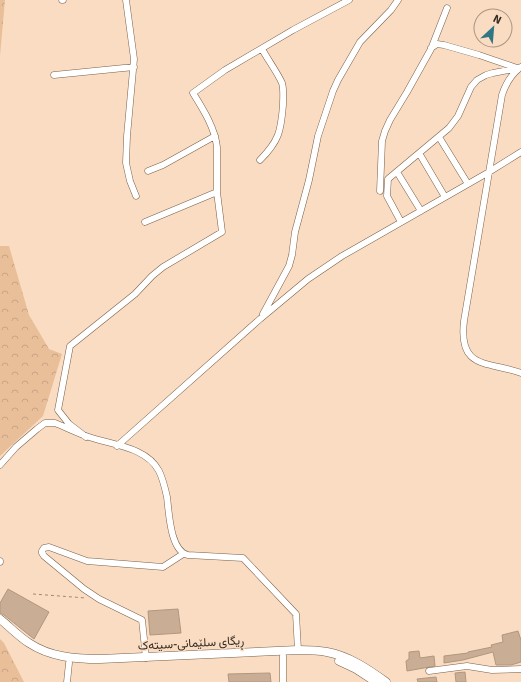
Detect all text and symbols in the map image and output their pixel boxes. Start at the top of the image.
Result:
north arrow [473,8,513,48]
text: N [491,12,503,27]
street label: ڕیگای سلێمانی-سیتەک [137,633,245,656]

